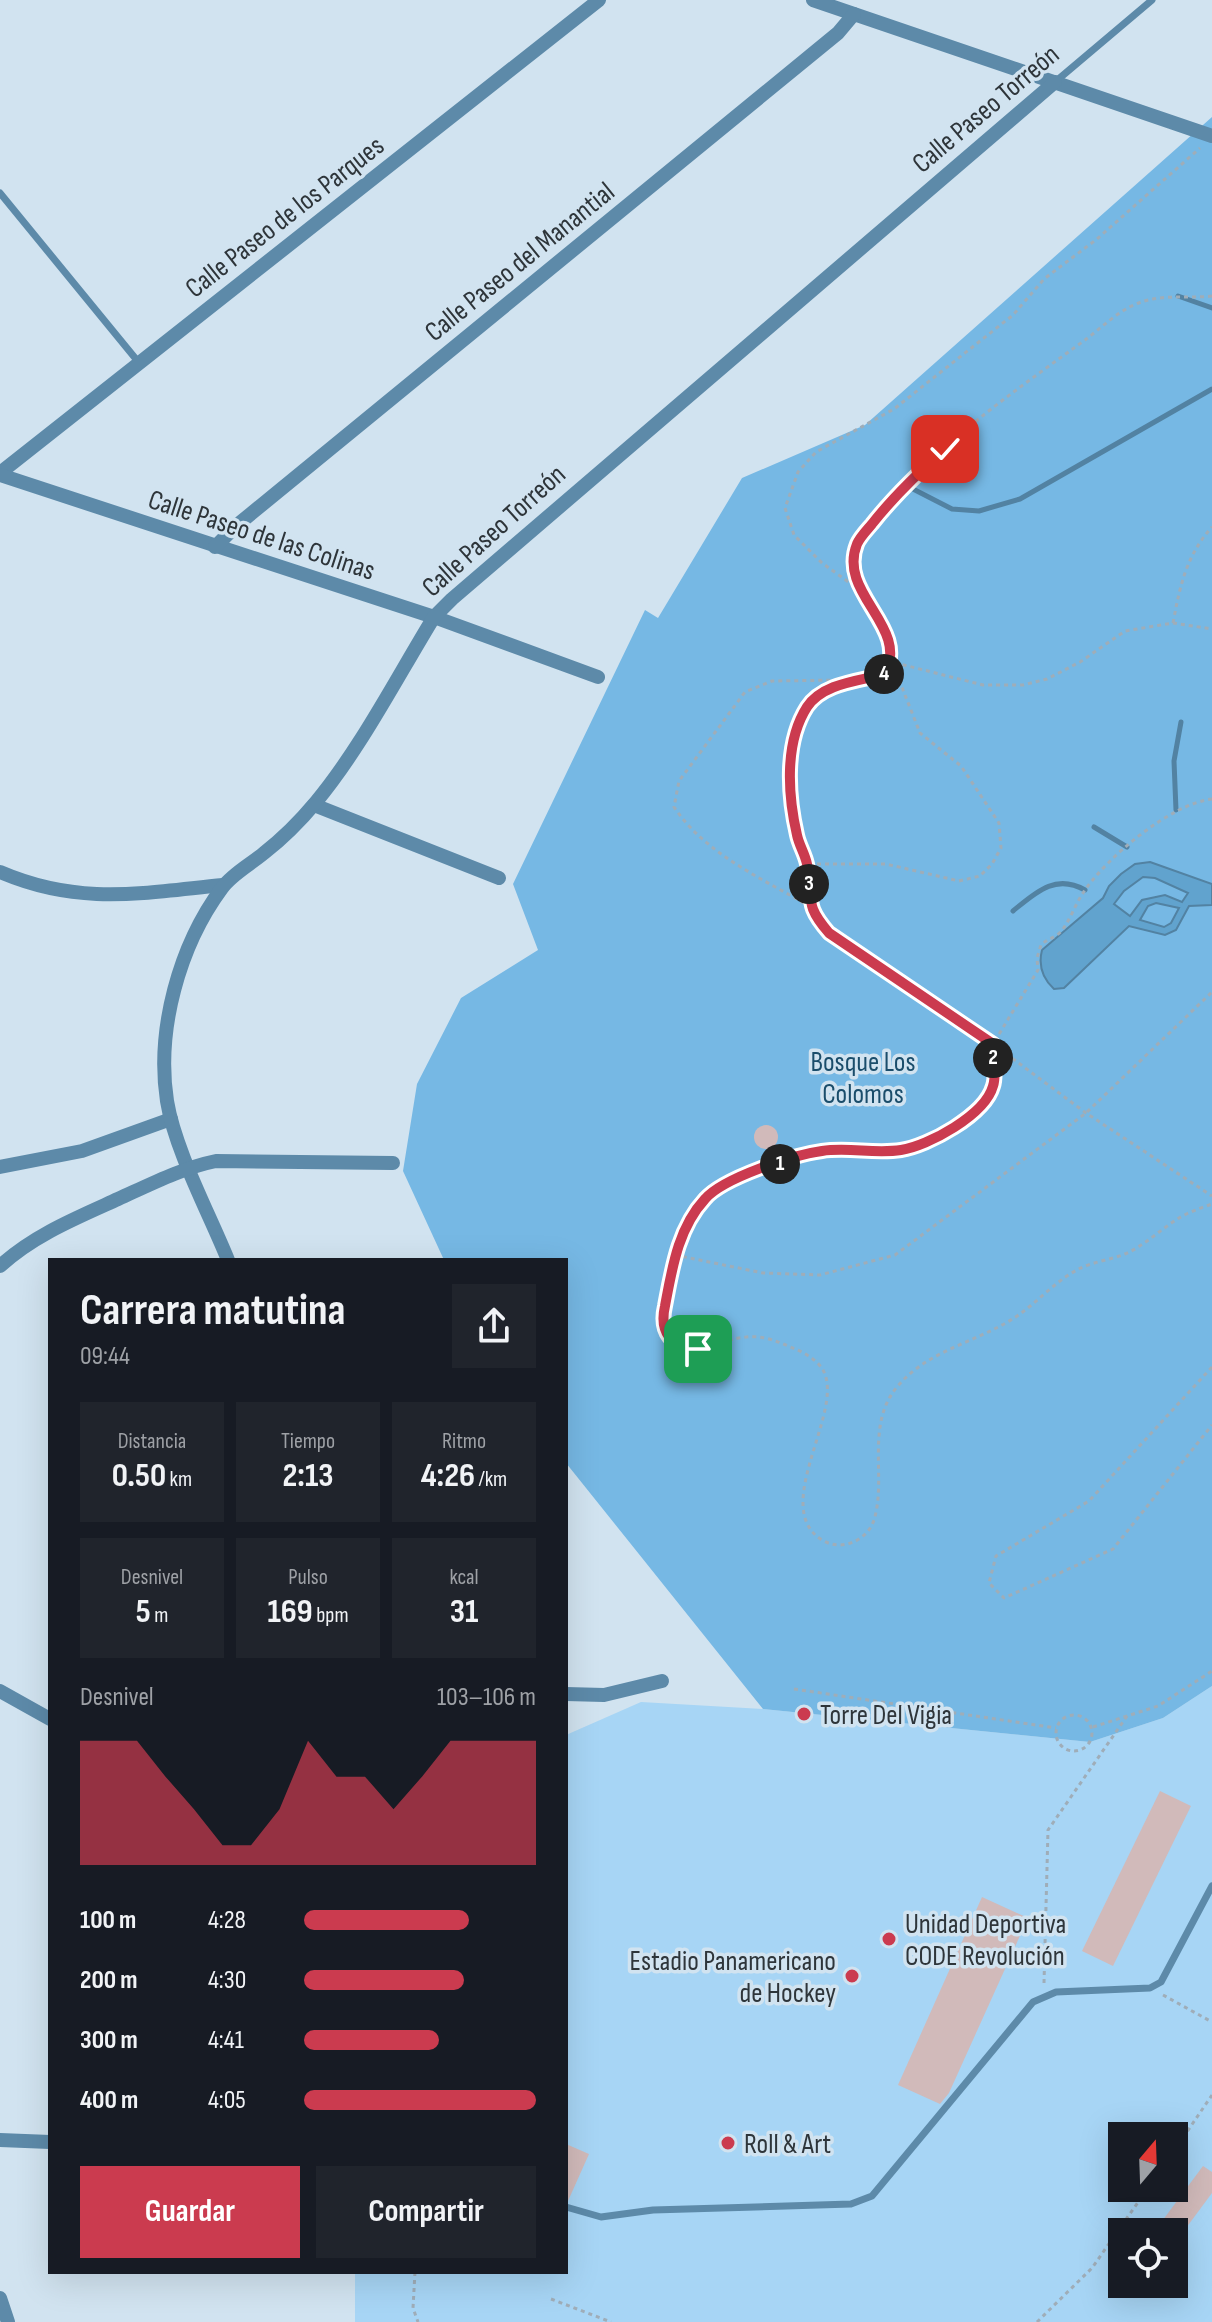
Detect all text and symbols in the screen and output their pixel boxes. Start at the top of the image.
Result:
street label: Calle Paseo Torreón [906,38,1066,180]
street label: Calle Paseo de los Parques [179,129,391,305]
street label: Calle Paseo del Manantial [419,176,621,349]
pin [911,415,979,483]
icon: check [923,427,967,471]
street label: Calle Paseo Torreón [416,458,572,604]
street label: Calle Paseo de las Colinas [144,483,379,588]
pin: 4 [864,654,904,694]
text: 4 [879,660,889,687]
pin: 3 [789,864,829,904]
text: 3 [804,870,814,897]
pin: 2 [973,1038,1013,1078]
text: 2 [988,1044,998,1071]
park label: Bosque Los Colomos [811,1046,915,1111]
pin: 1 [760,1144,800,1184]
text: 1 [776,1150,784,1177]
text: Carrera matutina [80,1284,345,1337]
button: share [452,1284,536,1368]
pin [664,1315,732,1383]
icon: arrive [676,1327,720,1371]
text: 09:44 [80,1341,130,1372]
text: Distancia [118,1428,186,1455]
text: Tiempo [281,1428,335,1455]
text: Ritmo [442,1428,486,1455]
text: 0.50 [112,1455,166,1496]
text: 2:13 [282,1455,334,1496]
text: 4:26 [421,1455,475,1496]
text: km [166,1466,192,1493]
text: /km [475,1466,507,1493]
text: Desnivel [121,1564,183,1591]
text: Pulso [288,1564,328,1591]
text: kcal [449,1564,479,1591]
text: 5 [136,1591,151,1632]
text: 169 [267,1591,313,1632]
text: 31 [450,1591,478,1632]
text: m [151,1602,168,1629]
text: bpm [313,1602,349,1629]
text: Desnivel [80,1682,154,1713]
text: 103–106 m [437,1682,536,1713]
place label: Torre Del Vigia [820,1699,952,1732]
marker: Torre Del Vigia [795,1705,813,1723]
text: 100 m [80,1905,136,1936]
text: 4:28 [208,1905,246,1936]
place label: Unidad Deportiva CODE Revolución [905,1908,1066,1973]
marker: Unidad Deportiva CODE Revolución [880,1930,898,1948]
place label: Estadio Panamericano de Hockey [630,1945,836,2010]
text: 200 m [80,1965,137,1996]
text: 4:30 [208,1965,246,1996]
marker: Estadio Panamericano de Hockey [843,1967,861,1985]
text: 300 m [80,2025,138,2056]
text: 4:41 [208,2025,244,2056]
text: 400 m [80,2085,138,2116]
text: 4:05 [208,2085,246,2116]
north arrow [1108,2122,1188,2202]
map controls [1108,2122,1188,2298]
place label: Roll & Art [744,2128,831,2161]
marker: Roll & Art [719,2134,737,2152]
button: Guardar [80,2166,300,2258]
button: Compartir [316,2166,536,2258]
button: locate [1108,2218,1188,2298]

